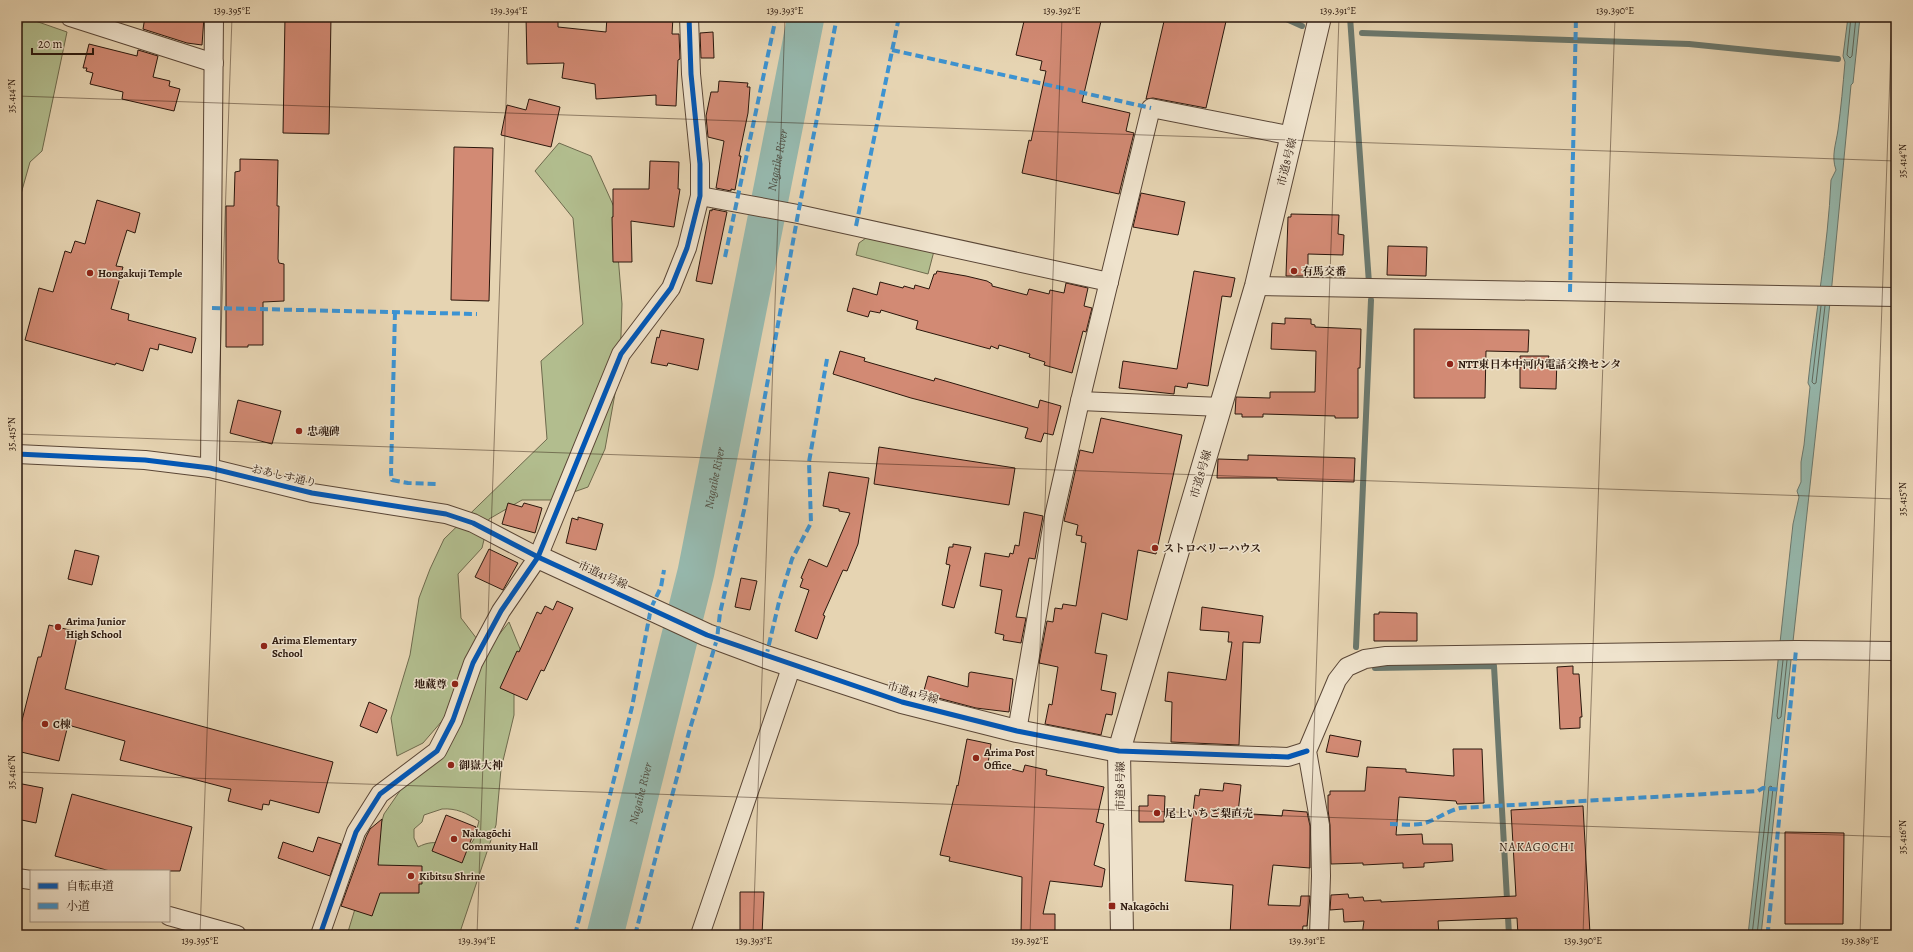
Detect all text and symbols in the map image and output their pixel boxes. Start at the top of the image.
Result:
text: 139.395°E [213,4,251,17]
text: 139.394°E [490,4,528,17]
text: 139.393°E [767,4,804,17]
text: 139.392°E [1043,4,1081,17]
text: 139.391°E [1320,4,1356,17]
text: 139.390°E [1596,4,1634,17]
scale bar [32,30,93,56]
text: 20 m [38,36,62,52]
text: 35.414°N [5,79,18,113]
water label: Nagaike River [764,127,792,192]
street label: 市道8号線 [1274,136,1300,188]
text: 35.414°N [1896,144,1909,178]
place label: 有馬交番 [1302,264,1347,279]
place label: Hongakuji Temple [98,266,182,281]
marker: 有馬交番 [1289,266,1299,276]
marker: Hongakuji Temple [85,268,95,278]
place label: NTT東日本中河内電話交換センタ [1458,357,1621,372]
marker: NTT東日本中河内電話交換センタ [1445,359,1455,369]
text: 35.415°N [5,417,18,451]
place label: 忠魂碑 [307,424,340,439]
marker: 忠魂碑 [294,426,304,436]
water label: Nagaike River [701,445,729,510]
street label: 市道8号線 [1187,448,1215,500]
street label: おあしす通り [250,461,318,491]
text: 35.415°N [1896,482,1909,516]
place label: ストロベリーハウス [1163,541,1261,556]
marker: ストロベリーハウス [1150,543,1160,553]
street label: 市道41号線 [576,557,630,593]
place label: Arima Junior High School [65,614,126,642]
marker: Arima Junior High School [53,622,63,632]
place label: Arima Elementary School [271,633,358,661]
marker: Arima Elementary School [259,641,269,651]
place label: 地蔵尊 [414,677,447,692]
marker: 地蔵尊 [450,679,460,689]
street label: 市道41号線 [886,679,940,707]
place label: C棟 [53,717,71,732]
marker: C棟 [40,719,50,729]
place label: Arima Post Office [983,745,1035,773]
marker: Arima Post Office [971,753,981,763]
text: 35.416°N [5,755,18,789]
place label: 御嶽大神 [459,758,503,773]
marker: 御嶽大神 [446,760,456,770]
water label: Nagaike River [625,760,656,826]
street label: 市道8号線 [1113,761,1128,811]
place label: 尾上いちご梨直売 [1165,806,1253,821]
marker: 尾上いちご梨直売 [1152,808,1162,818]
text: 35.416°N [1896,820,1909,854]
place label: Nakagōchi Community Hall [462,826,538,854]
marker: Nakagōchi Community Hall [449,834,459,844]
district label: NAKAGOCHI [1499,839,1575,855]
place label: Kibitsu Shrine [419,869,485,884]
legend [30,870,170,922]
marker: Kibitsu Shrine [406,871,416,881]
text: 自転車道 [66,878,114,894]
text: 小道 [66,898,90,914]
place label: Nakagōchi [1120,899,1169,914]
marker: Nakagōchi [1107,901,1117,911]
text: 139.395°E [181,934,219,947]
text: 139.394°E [458,934,496,947]
text: 139.393°E [736,934,773,947]
text: 139.392°E [1011,934,1049,947]
text: 139.391°E [1289,934,1325,947]
text: 139.390°E [1564,934,1602,947]
text: 139.389°E [1841,934,1879,947]

